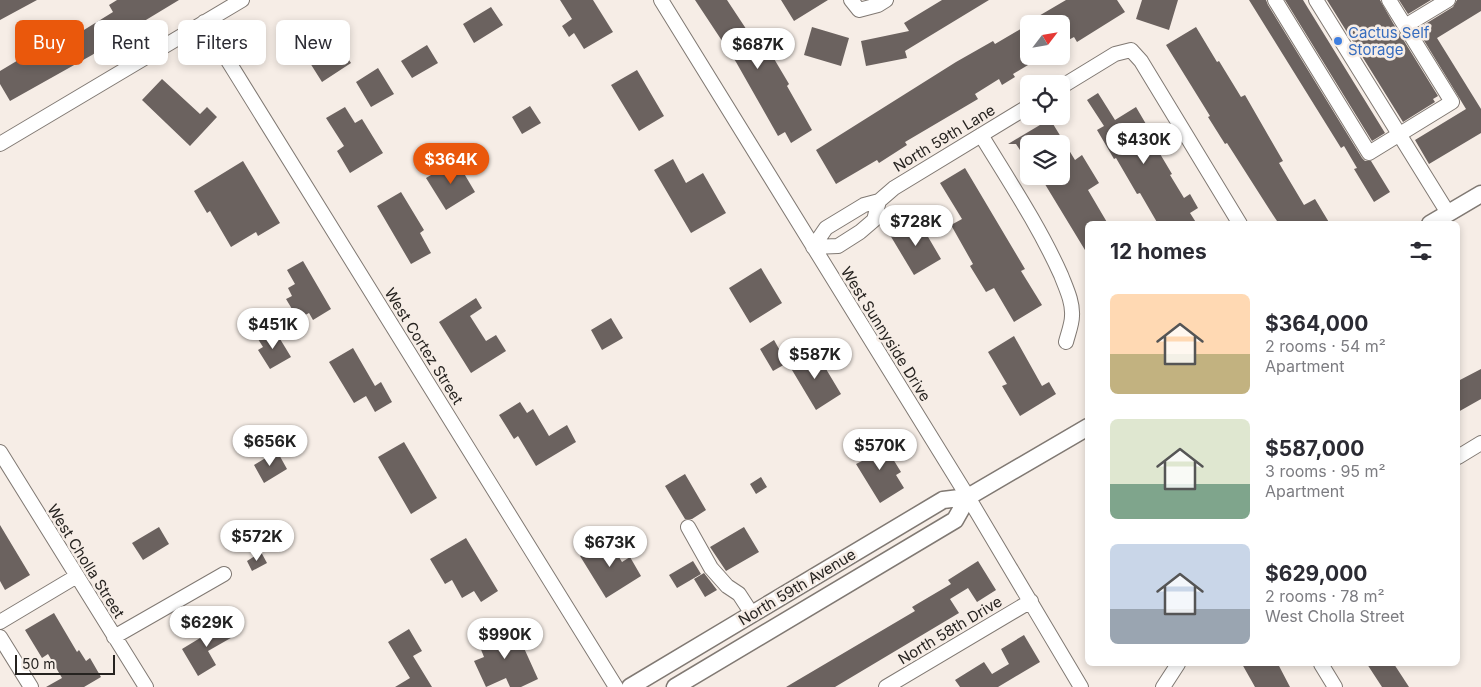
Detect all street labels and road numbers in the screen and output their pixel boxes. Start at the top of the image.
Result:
street label: North 59th Lane [890,100,998,176]
street label: West Sunnyside Drive [837,263,935,405]
street label: West Cortez Street [381,284,468,408]
street label: West Cholla Street [43,500,129,622]
street label: North 59th Avenue [735,544,859,630]
street label: North 58th Drive [895,592,1005,668]

